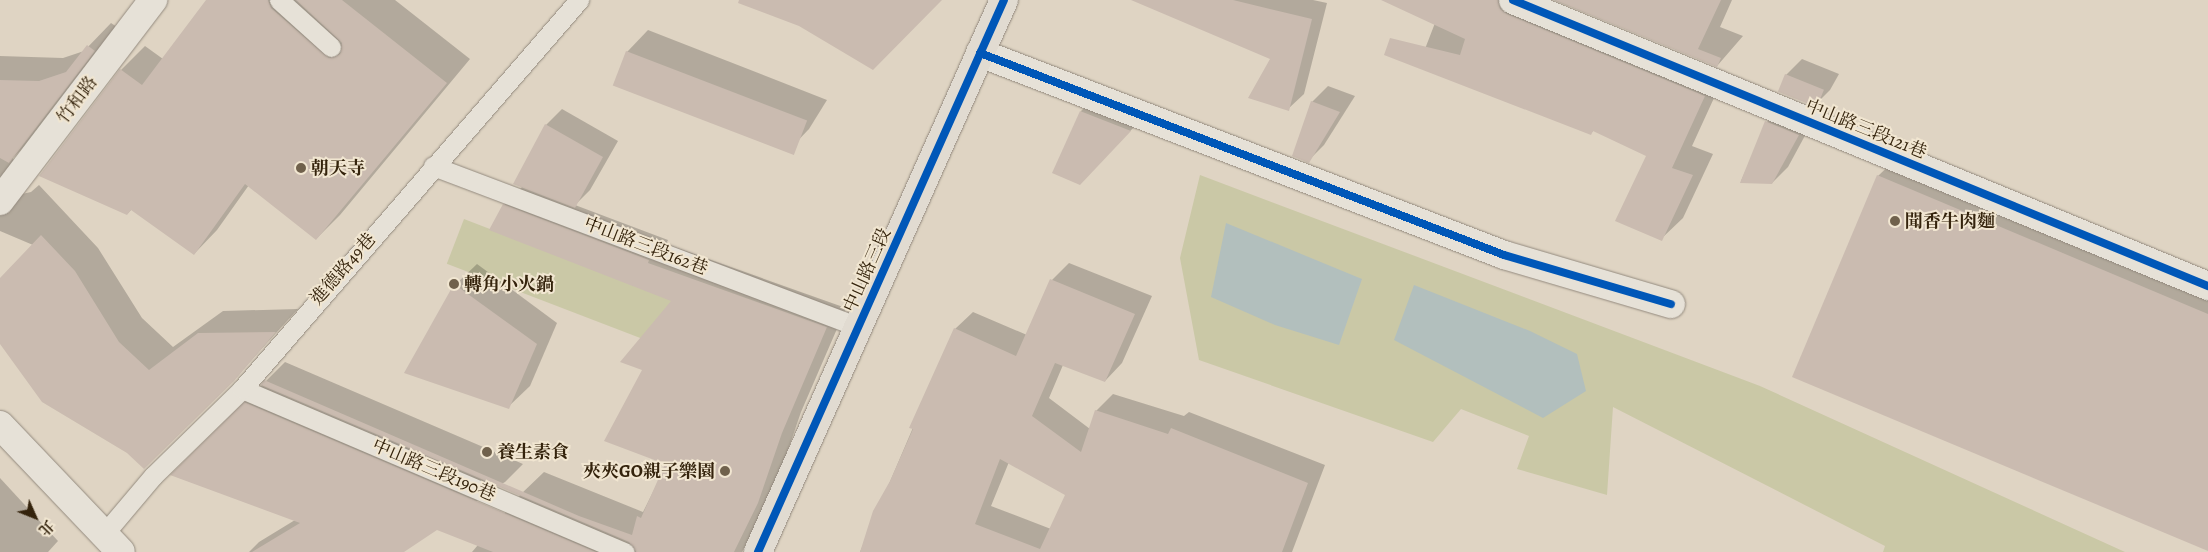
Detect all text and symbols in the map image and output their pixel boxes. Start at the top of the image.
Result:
street label: 竹和路 [52,72,102,128]
street label: 中山路三段121巷 [1802,95,1930,163]
place label: 朝天寺 [311,157,365,179]
marker: 朝天寺 [295,162,307,174]
place label: 聞香牛肉麵 [1905,210,1995,232]
street label: 中山路三段162巷 [581,212,711,280]
marker: 聞香牛肉麵 [1889,215,1901,227]
street label: 中山路三段 [839,224,895,316]
street label: 進德路49巷 [306,229,380,309]
place label: 轉角小火鍋 [464,273,554,295]
marker: 轉角小火鍋 [448,278,460,290]
street label: 中山路三段190巷 [369,434,499,506]
place label: 養生素食 [497,441,569,463]
marker: 養生素食 [481,446,493,458]
place label: 夾夾GO親子樂園 [583,460,715,482]
marker: 夾夾GO親子樂園 [719,465,731,477]
north arrow [10,492,60,542]
text: 北 [34,516,58,539]

